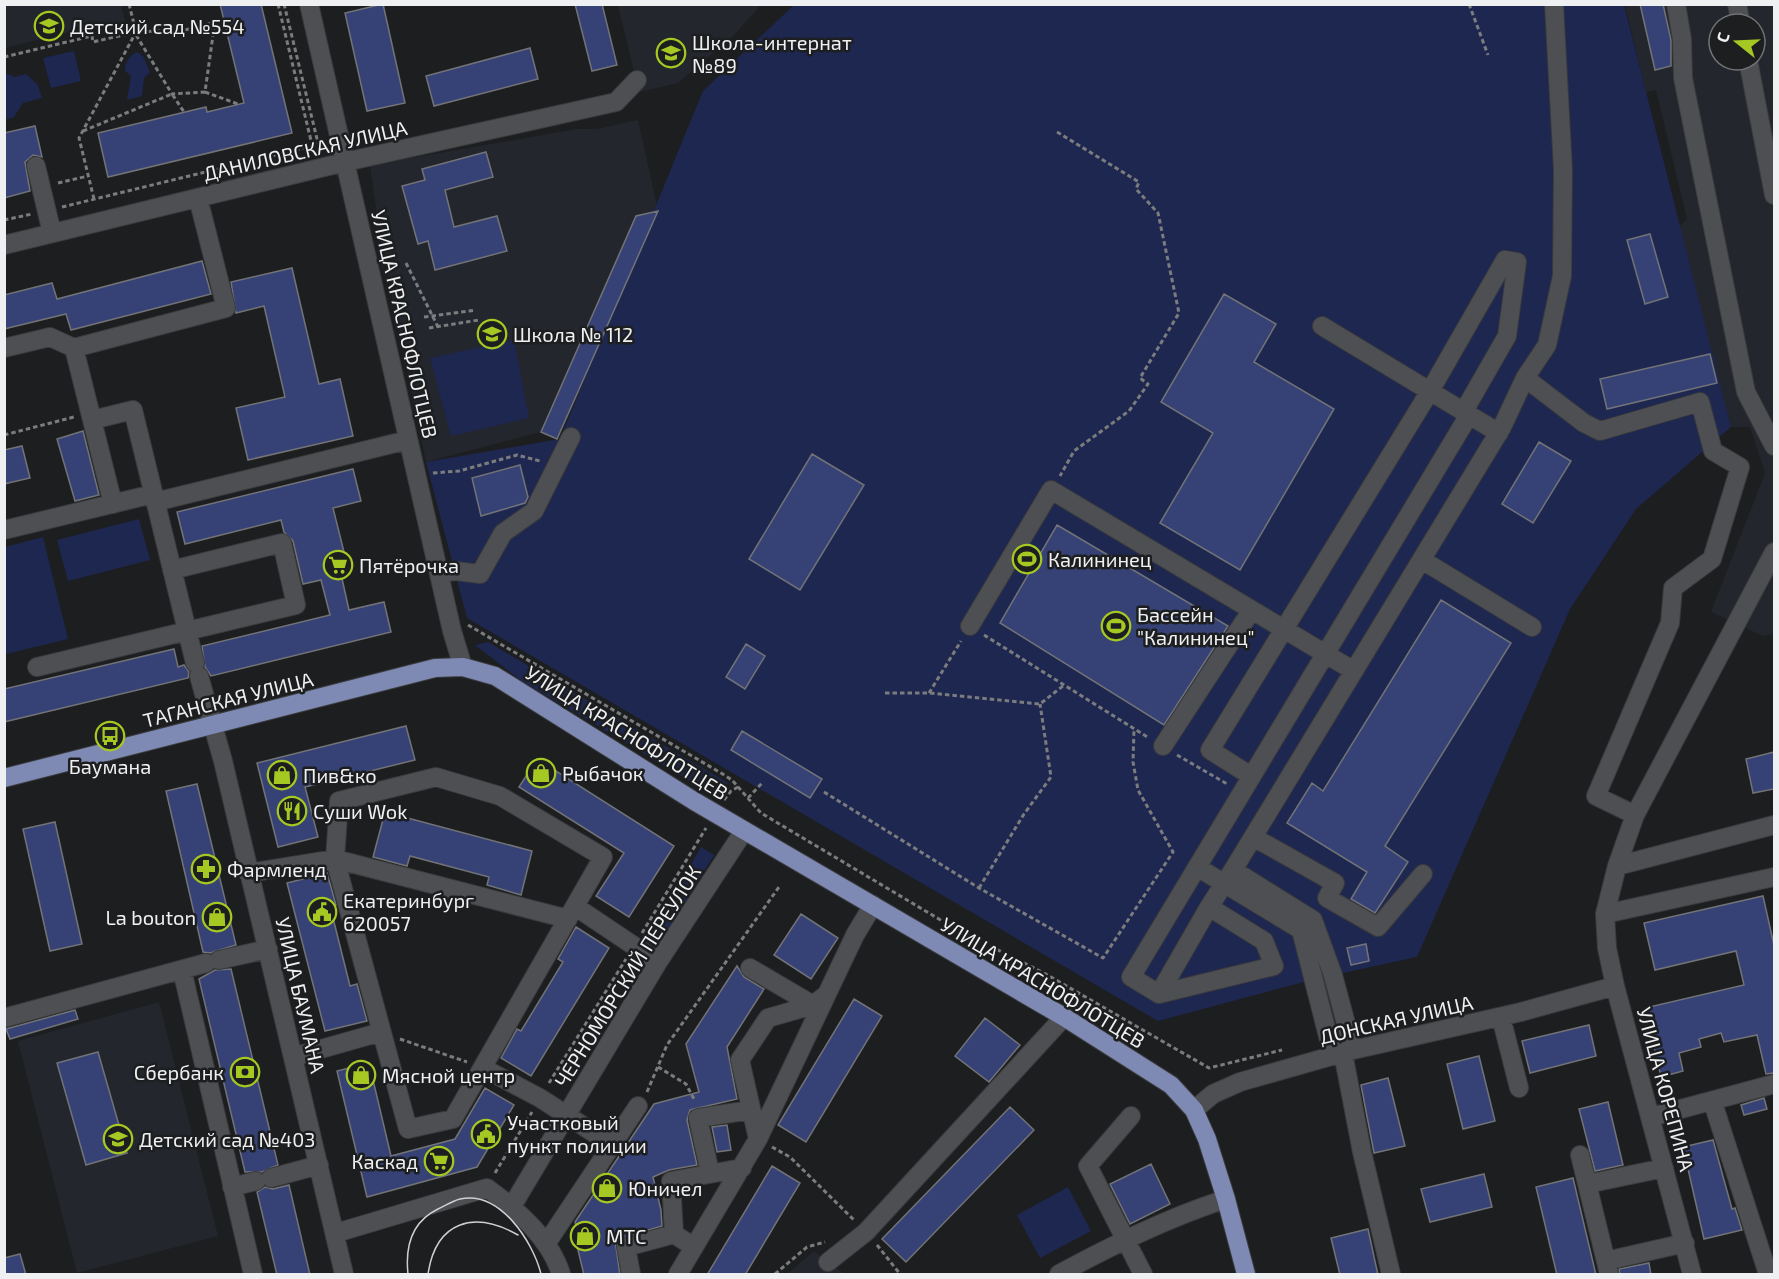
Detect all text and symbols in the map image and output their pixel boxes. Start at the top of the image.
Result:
school or university icon: Детский сад №554 [33,10,65,42]
north arrow [1707,12,1767,72]
place label: Детский сад №554 [70,14,245,38]
place label: Школа-интернат №89 [692,30,852,77]
text: С [1712,30,1733,45]
school or university icon: Школа-интернат №89 [655,37,687,69]
street label: ДАНИЛОВСКАЯ УЛИЦА [201,115,410,185]
street label: УЛИЦА КРАСНОФЛОТЦЕВ [367,207,443,441]
school or university icon: Школа № 112 [476,318,508,350]
place label: Школа № 112 [513,322,633,346]
sports icon: Калининец [1011,543,1043,575]
place label: Калининец [1048,547,1152,571]
supermarket icon: Пятёрочка [322,549,354,581]
place label: Пятёрочка [359,553,459,577]
place label: Бассейн "Калининец" [1137,602,1255,649]
sports icon: Бассейн "Калининец" [1100,610,1132,642]
street label: УЛИЦА КРАСНОФЛОТЦЕВ [521,660,733,804]
street label: ТАГАНСКАЯ УЛИЦА [140,666,316,732]
bus stop icon: Баумана [94,720,126,752]
place label: Баумана [69,754,151,779]
shop icon: Рыбачок [525,757,557,789]
shop icon: Пив&ко [266,759,298,791]
place label: Рыбачок [562,761,644,785]
place label: Пив&ко [303,763,377,787]
restaurant icon: Суши Wok [276,795,308,827]
place label: Суши Wok [313,799,407,824]
pharmacy icon: Фармленд [190,853,222,885]
place label: Фармленд [227,857,327,881]
street label: ЧЕРНОМОРСКИЙ ПЕРЕУЛОК [549,861,705,1091]
place label: Екатеринбург 620057 [343,888,474,935]
public building icon: Екатеринбург 620057 [306,896,338,928]
shop icon: La bouton [201,901,233,933]
place label: La bouton [106,905,196,929]
street label: УЛИЦА КРАСНОФЛОТЦЕВ [937,912,1149,1052]
street label: УЛИЦА БАУМАНА [271,915,331,1076]
street label: ДОНСКАЯ УЛИЦА [1317,990,1476,1048]
street label: УЛИЦА КОРЕПИНА [1633,1004,1700,1174]
bank icon: Сбербанк [229,1056,261,1088]
shop icon: Мясной центр [345,1059,377,1091]
place label: Сбербанк [134,1060,224,1084]
place label: Мясной центр [382,1063,515,1087]
place label: Участковый пункт полиции [507,1110,647,1158]
public building icon: Участковый пункт полиции [470,1118,502,1150]
school or university icon: Детский сад №403 [102,1123,134,1155]
place label: Детский сад №403 [139,1127,315,1151]
supermarket icon: Каскад [423,1145,455,1177]
place label: Каскад [352,1149,418,1173]
shop icon: Юничел [591,1172,623,1204]
place label: Юничел [628,1176,703,1200]
shop icon: МТС [569,1220,601,1252]
place label: МТС [606,1224,646,1248]

